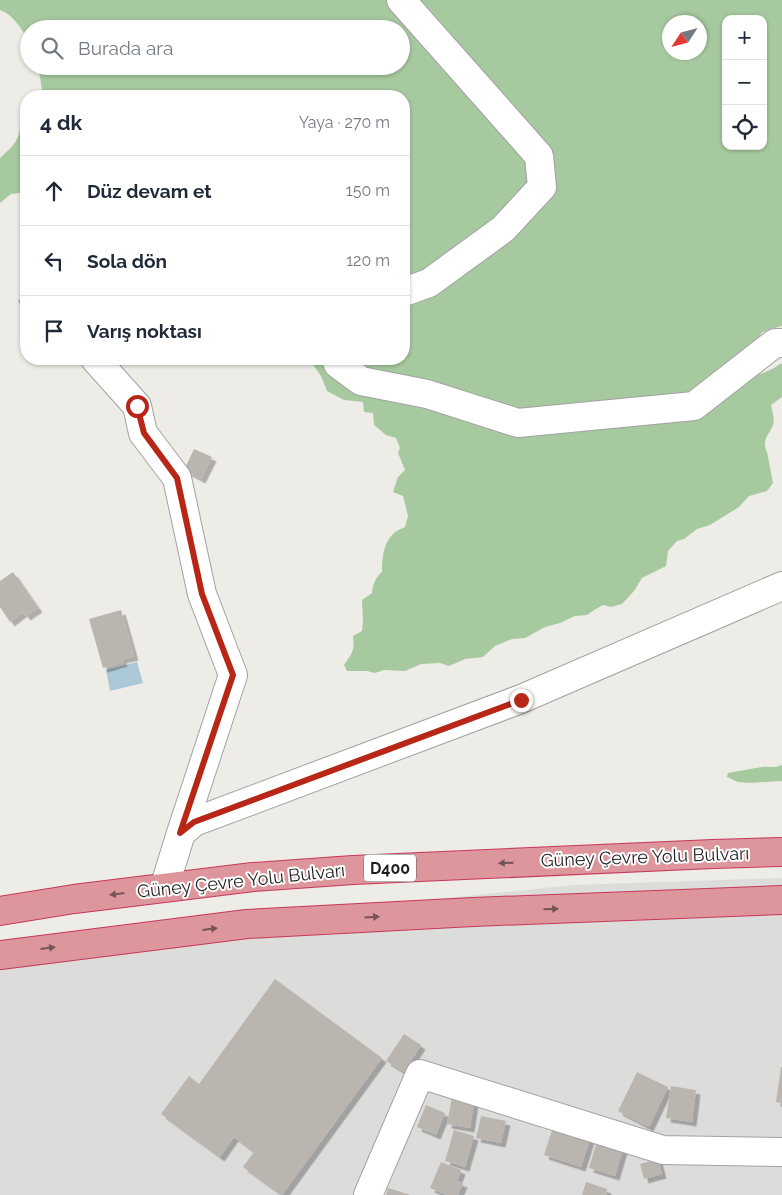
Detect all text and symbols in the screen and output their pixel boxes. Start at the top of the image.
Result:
north arrow [662,15,707,60]
map controls [722,15,767,150]
button: + [722,15,767,60]
search box [20,20,410,75]
icon: search [38,34,66,62]
text: Burada ara [78,37,173,59]
button: − [722,60,767,105]
button: locate [722,105,767,150]
text: 4 dk [40,110,82,135]
text: Yaya · 270 m [299,113,390,132]
icon: ahead [40,177,68,205]
text: Düz devam et [87,180,212,202]
text: 150 m [346,181,390,200]
icon: left [40,247,68,275]
text: Sola dön [87,250,167,272]
text: 120 m [346,251,390,270]
icon: arrive [40,317,68,345]
text: Varış noktası [87,320,202,342]
route start [126,395,149,418]
route end [510,689,533,712]
street label: Güney Çevre Yolu Bulvarı [540,842,750,871]
road number: D400 [364,854,416,881]
street label: Güney Çevre Yolu Bulvarı [136,859,346,902]
one-way arrow [498,859,514,867]
one-way arrow [109,890,125,898]
one-way arrow [544,905,560,913]
one-way arrow [364,913,380,921]
one-way arrow [202,925,218,933]
one-way arrow [41,944,57,952]

